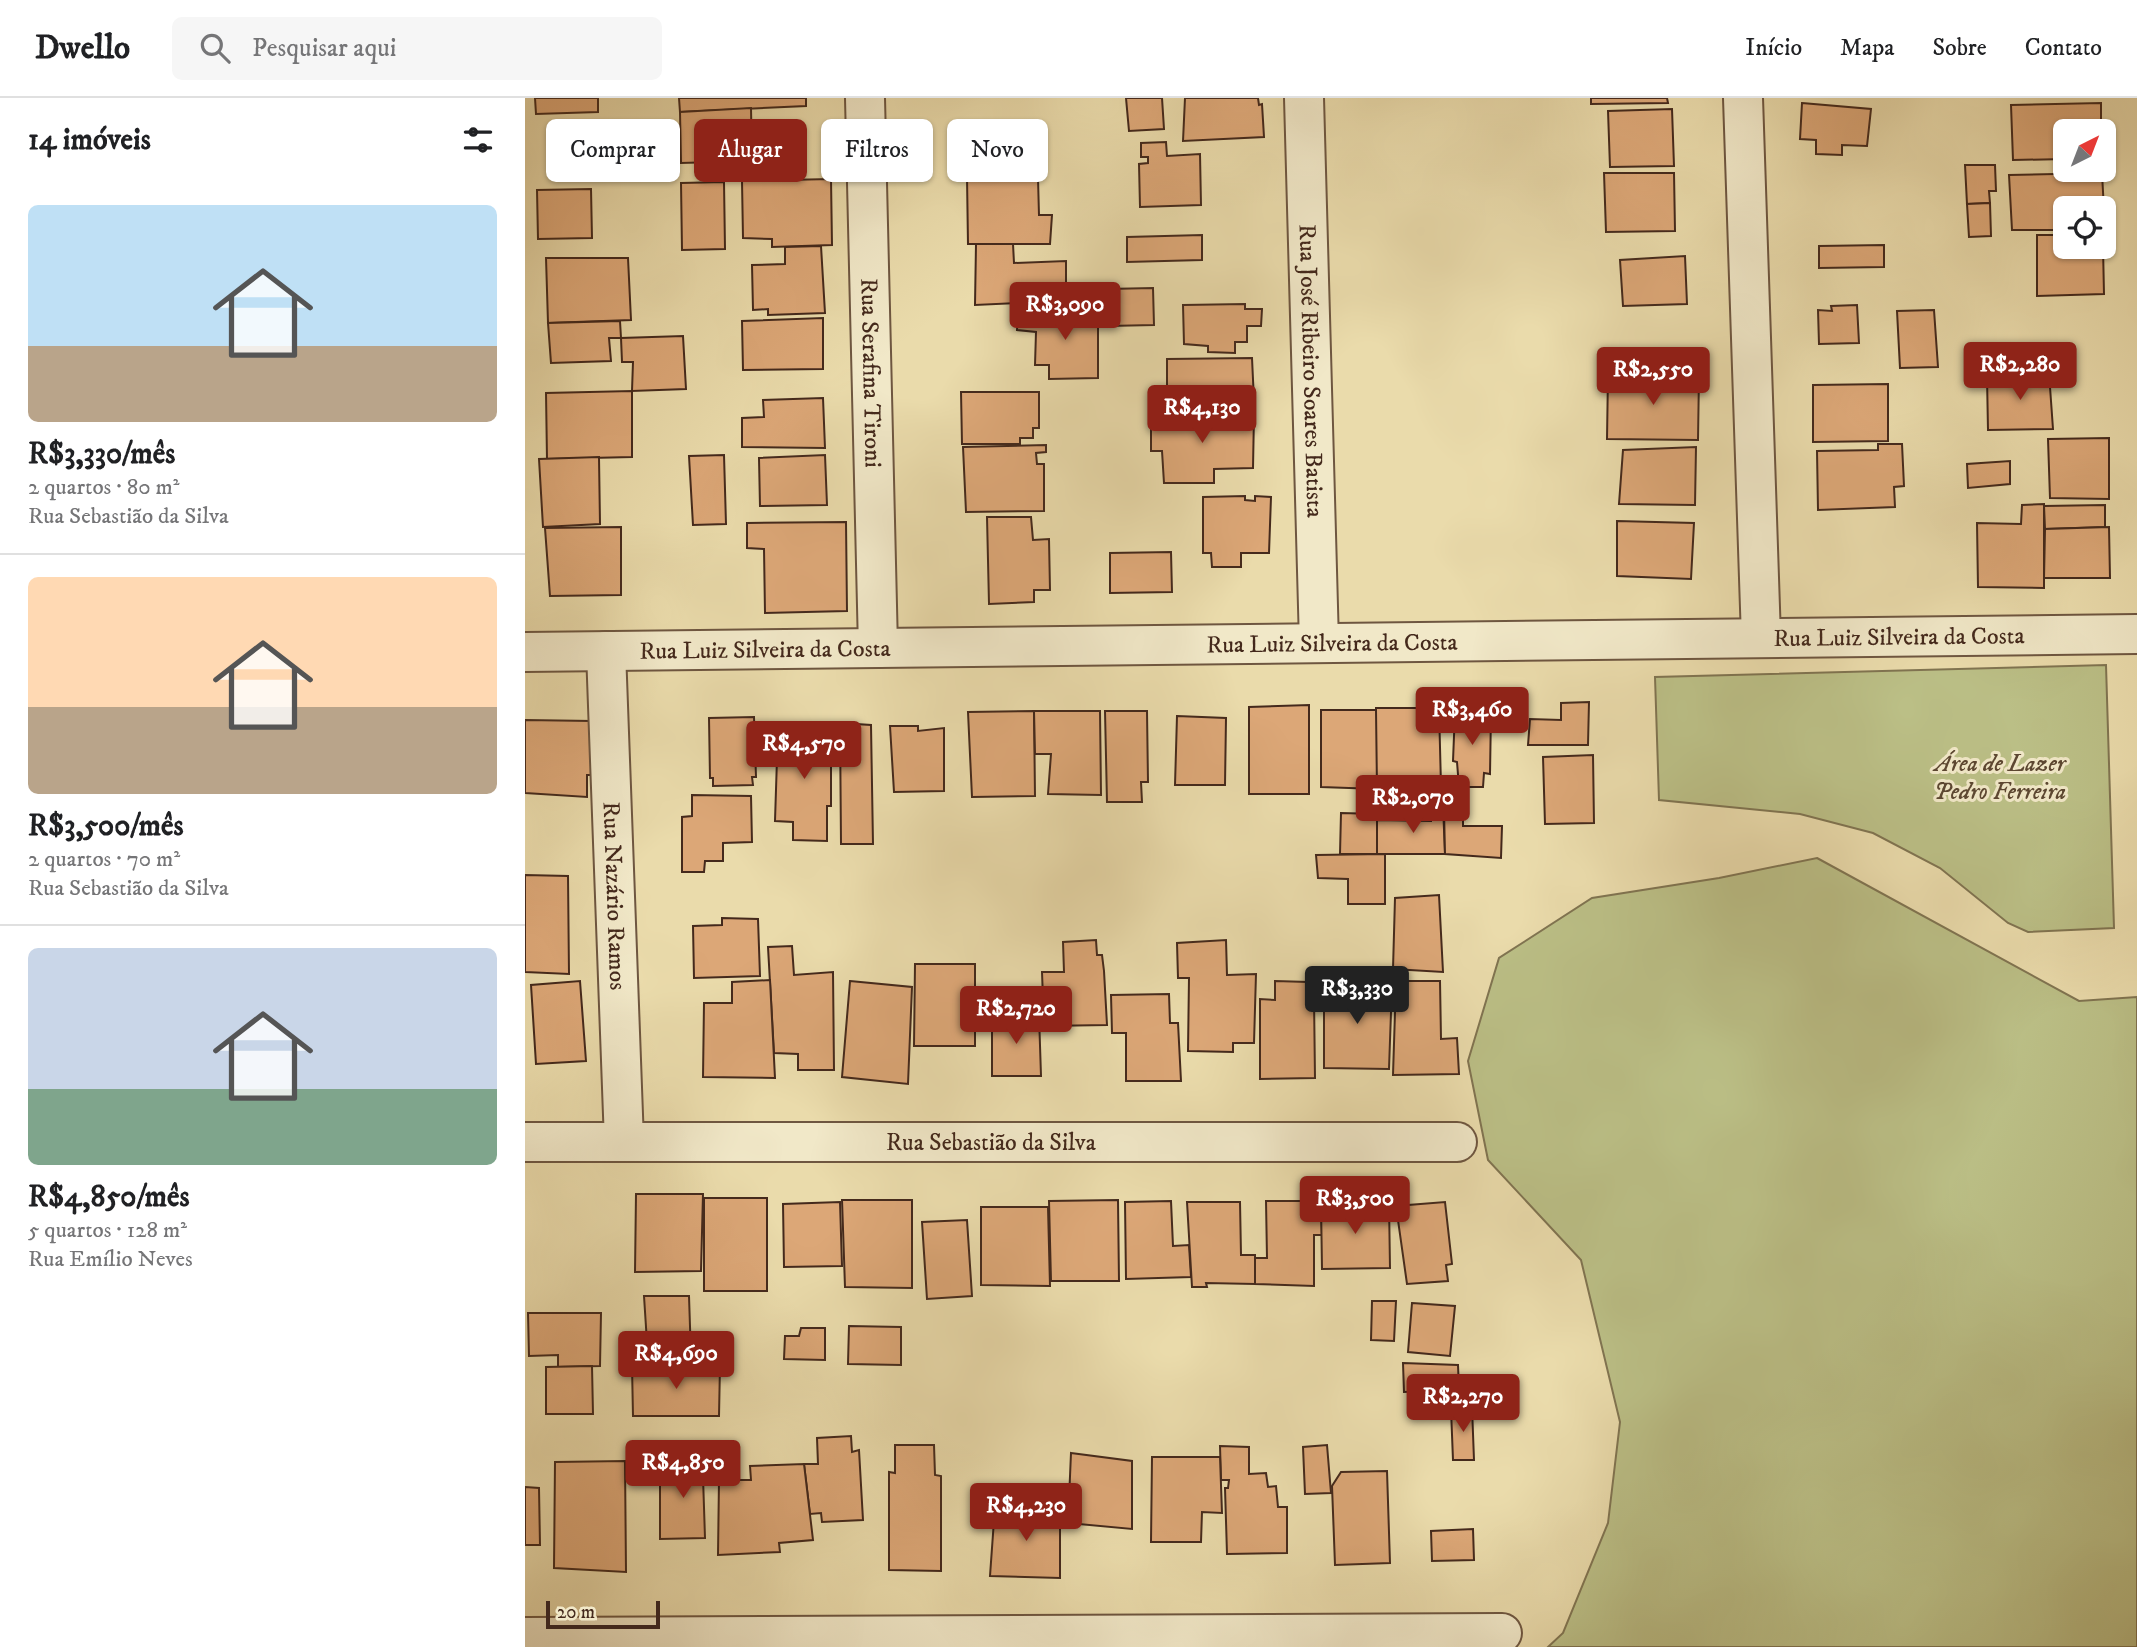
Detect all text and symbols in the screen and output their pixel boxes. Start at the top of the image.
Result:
search box [172,17,662,80]
text: Dwello [35,28,130,69]
icon: search [196,29,234,67]
text: Pesquisar aqui [252,32,397,65]
text: Início [1745,33,1802,63]
text: Mapa [1840,33,1894,63]
text: Sobre [1932,33,1987,63]
text: Contato [2025,33,2102,63]
chip: Comprar [546,119,680,182]
chip: Alugar [694,119,807,182]
chip: Filtros [821,119,933,182]
chip: Novo [947,119,1048,182]
north arrow [2053,119,2116,182]
map controls [2053,119,2116,259]
icon: filters [459,121,497,159]
text: 14 imóveis [28,122,151,159]
button: locate [2053,196,2116,259]
street label: Rua José Ribeiro Soares Batista [1291,224,1330,519]
icon: home [200,250,326,376]
street label: Rua Serafina Tironi [853,278,888,468]
pin: R$3,090 [1000,282,1130,342]
text: R$3,090 [1026,290,1104,319]
pin: R$2,280 [1955,342,2085,402]
pin: R$2,550 [1588,348,1718,407]
text: R$2,280 [1980,350,2060,379]
text: R$2,550 [1613,355,1693,384]
pin: R$4,130 [1137,386,1267,445]
text: R$4,130 [1163,393,1241,422]
text: R$3,330/mês [28,436,175,473]
text: 2 quartos · 80 m² [28,473,180,502]
text: Rua Sebastião da Silva [28,502,229,531]
street label: Rua Luiz Silveira da Costa [1773,621,2025,654]
icon: home [200,622,326,748]
street label: Rua Luiz Silveira da Costa [1206,628,1459,660]
street label: Rua Luiz Silveira da Costa [639,634,892,667]
pin: R$3,460 [1407,688,1537,747]
text: R$3,460 [1432,695,1512,724]
pin: R$4,570 [739,722,869,781]
text: R$4,570 [762,729,846,758]
park label: Área de Lazer Pedro Ferreira [1932,749,2068,807]
pin: R$2,070 [1348,776,1478,835]
text: R$2,070 [1372,783,1454,812]
street label: Rua Nazário Ramos [596,801,632,991]
text: R$3,500/mês [28,808,183,845]
text: 2 quartos · 70 m² [28,845,180,874]
text: Rua Sebastião da Silva [28,874,229,903]
pin: R$3,330 [1292,967,1422,1026]
text: R$3,330 [1321,974,1393,1003]
pin: R$2,720 [951,986,1081,1046]
icon: home [200,993,326,1119]
text: R$2,720 [976,994,1056,1023]
street label: Rua Sebastião da Silva [886,1128,1097,1158]
pin: R$3,500 [1290,1176,1420,1236]
text: R$4,850/mês [28,1179,190,1216]
text: R$3,500 [1316,1184,1394,1213]
text: 5 quartos · 128 m² [28,1216,187,1245]
text: Rua Emílio Neves [28,1245,193,1274]
pin: R$4,690 [611,1332,741,1391]
text: R$4,690 [634,1339,718,1368]
pin: R$2,270 [1398,1374,1528,1434]
text: R$2,270 [1423,1382,1503,1411]
pin: R$4,850 [618,1440,748,1500]
text: R$4,850 [641,1448,725,1477]
pin: R$4,230 [961,1484,1091,1543]
text: R$4,230 [986,1491,1066,1520]
scale bar [546,1598,660,1630]
text: 20 m [557,1601,595,1624]

